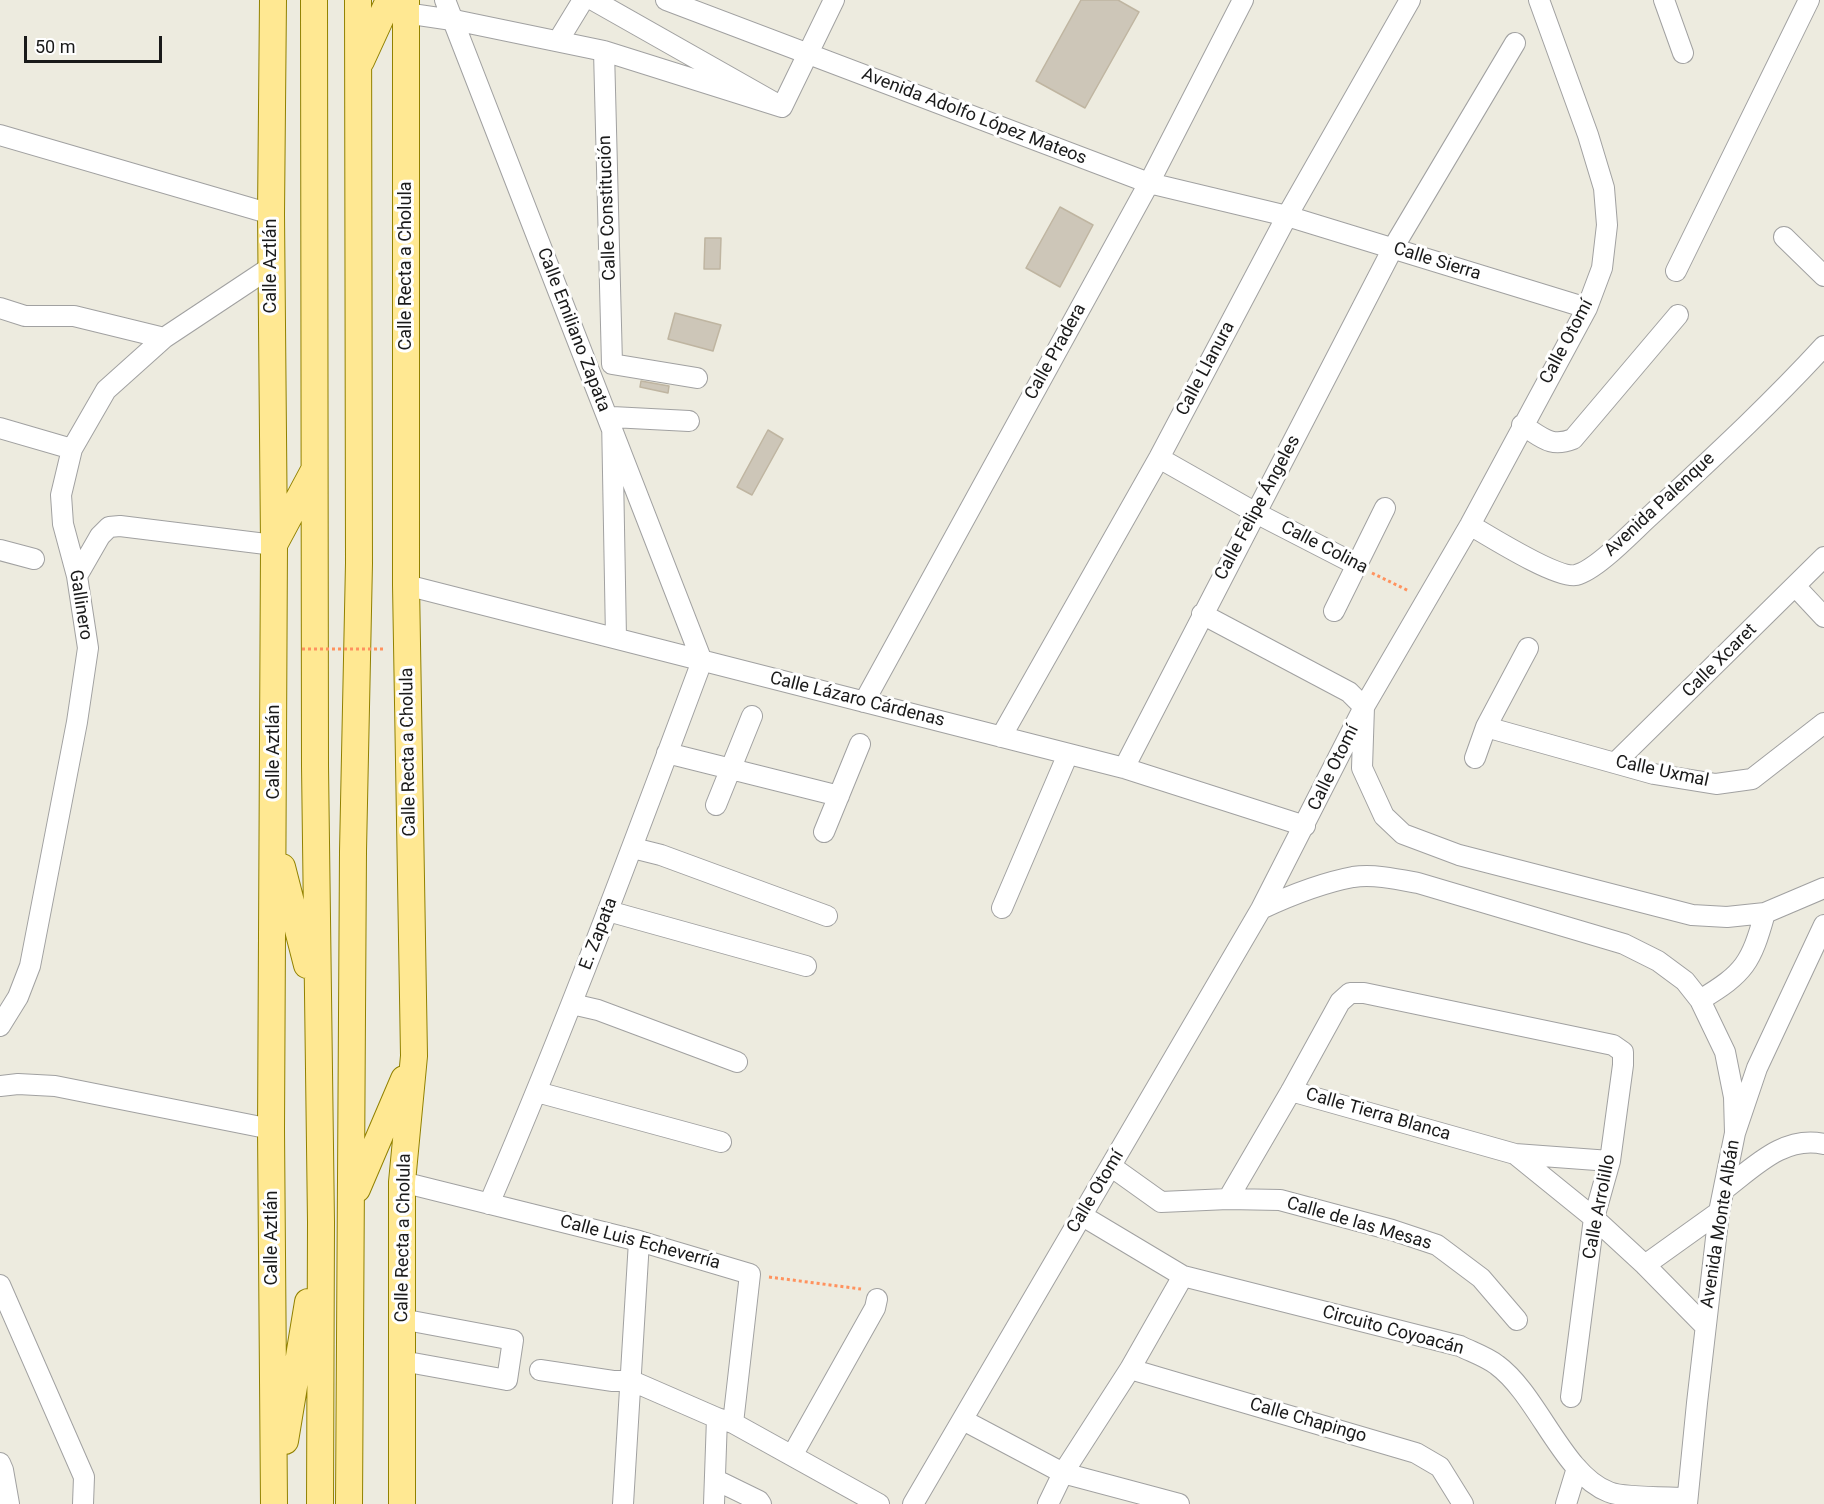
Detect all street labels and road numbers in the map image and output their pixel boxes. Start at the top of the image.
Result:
street label: Avenida Adolfo López Mateos [858,64,1090,170]
street label: Calle Constitución [595,135,621,281]
street label: Calle Recta a Cholula [395,181,417,351]
street label: Calle Aztlán [260,218,282,314]
street label: Calle Sierra [1391,238,1483,286]
street label: Calle Emiliano Zapata [532,245,614,415]
street label: Calle Otomí [1536,296,1598,388]
street label: Calle Pradera [1021,300,1091,404]
street label: Calle Llanura [1172,318,1240,420]
street label: Calle Felipe Ángeles [1211,432,1305,584]
street label: Avenida Palenque [1600,448,1720,562]
street label: Calle Colina [1277,517,1371,579]
street label: Gallinero [64,568,96,642]
street label: Calle Xcaret [1678,619,1762,703]
street label: Calle Recta a Cholula [397,667,421,837]
street label: Calle Lázaro Cárdenas [767,668,947,732]
street label: Calle Aztlán [263,704,285,800]
street label: Calle Otomí [1304,722,1364,814]
street label: Calle Uxmal [1613,752,1711,792]
street label: E. Zapata [575,895,623,973]
street label: Calle Tierra Blanca [1303,1084,1453,1146]
street label: Avenida Monte Albán [1697,1138,1745,1310]
street label: Calle Otomí [1063,1147,1129,1237]
street label: Calle Recta a Cholula [392,1153,416,1323]
street label: Calle Arrolillo [1579,1153,1621,1261]
street label: Calle Aztlán [261,1190,283,1286]
street label: Calle de las Mesas [1284,1193,1434,1255]
street label: Calle Luis Echeverría [557,1211,723,1275]
street label: Circuito Coyoacán [1320,1302,1466,1360]
street label: Calle Chapingo [1247,1394,1369,1448]

